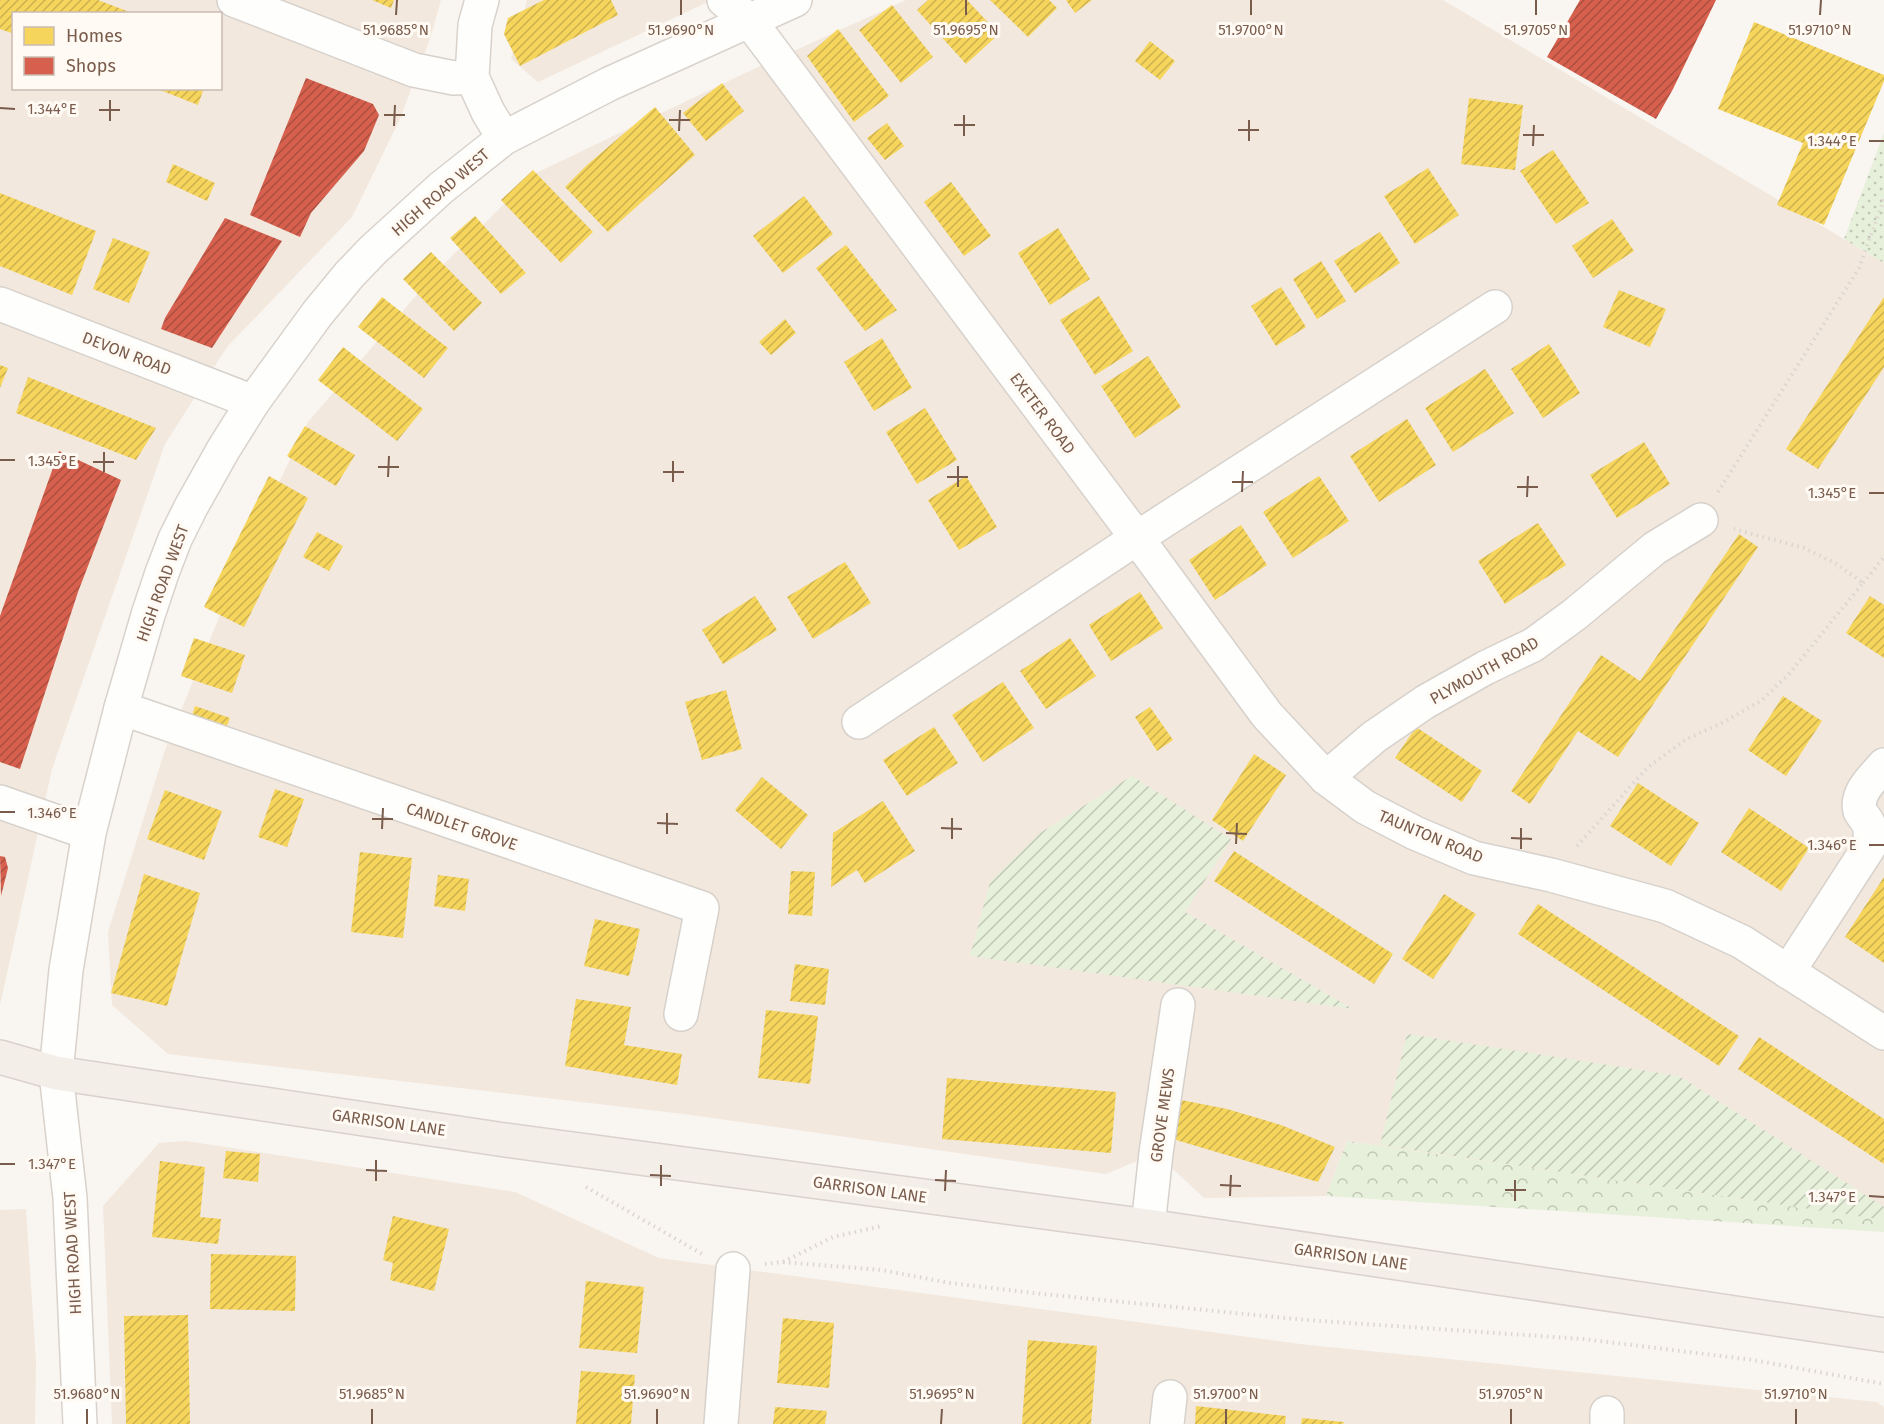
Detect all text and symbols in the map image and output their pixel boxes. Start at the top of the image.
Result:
legend [12,12,222,90]
text: 51.9685°N [363,21,429,39]
text: 51.9690°N [648,21,714,39]
text: 51.9695°N [933,21,999,39]
text: 51.9700°N [1218,21,1284,39]
text: 51.9705°N [1504,21,1568,39]
text: 51.9710°N [1788,21,1852,39]
text: Homes [66,25,122,47]
text: Shops [66,55,116,77]
text: 1.344°E [27,100,77,118]
text: 1.344°E [1807,132,1857,150]
street label: HIGH ROAD WEST [388,144,494,240]
street label: DEVON ROAD [80,328,174,379]
street label: EXETER ROAD [1006,369,1079,458]
text: 1.345°E [28,452,76,470]
text: 1.345°E [1808,484,1856,502]
street label: HIGH ROAD WEST [132,521,193,644]
street label: PLYMOUTH ROAD [1426,633,1542,708]
street label: CANDLET GROVE [404,799,520,854]
text: 1.346°E [27,804,77,822]
street label: TAUNTON ROAD [1376,806,1486,867]
text: 1.346°E [1807,836,1857,854]
street label: GROVE MEWS [1146,1066,1179,1163]
street label: GARRISON LANE [331,1105,447,1140]
text: 1.347°E [28,1155,76,1173]
street label: GARRISON LANE [812,1172,928,1207]
text: 1.347°E [1808,1188,1856,1206]
street label: HIGH ROAD WEST [60,1190,85,1315]
street label: GARRISON LANE [1293,1239,1409,1274]
text: 51.9680°N [53,1385,121,1403]
text: 51.9685°N [339,1385,405,1403]
text: 51.9690°N [624,1385,690,1403]
text: 51.9695°N [909,1385,975,1403]
text: 51.9700°N [1193,1385,1259,1403]
text: 51.9705°N [1479,1385,1543,1403]
text: 51.9710°N [1764,1385,1828,1403]

